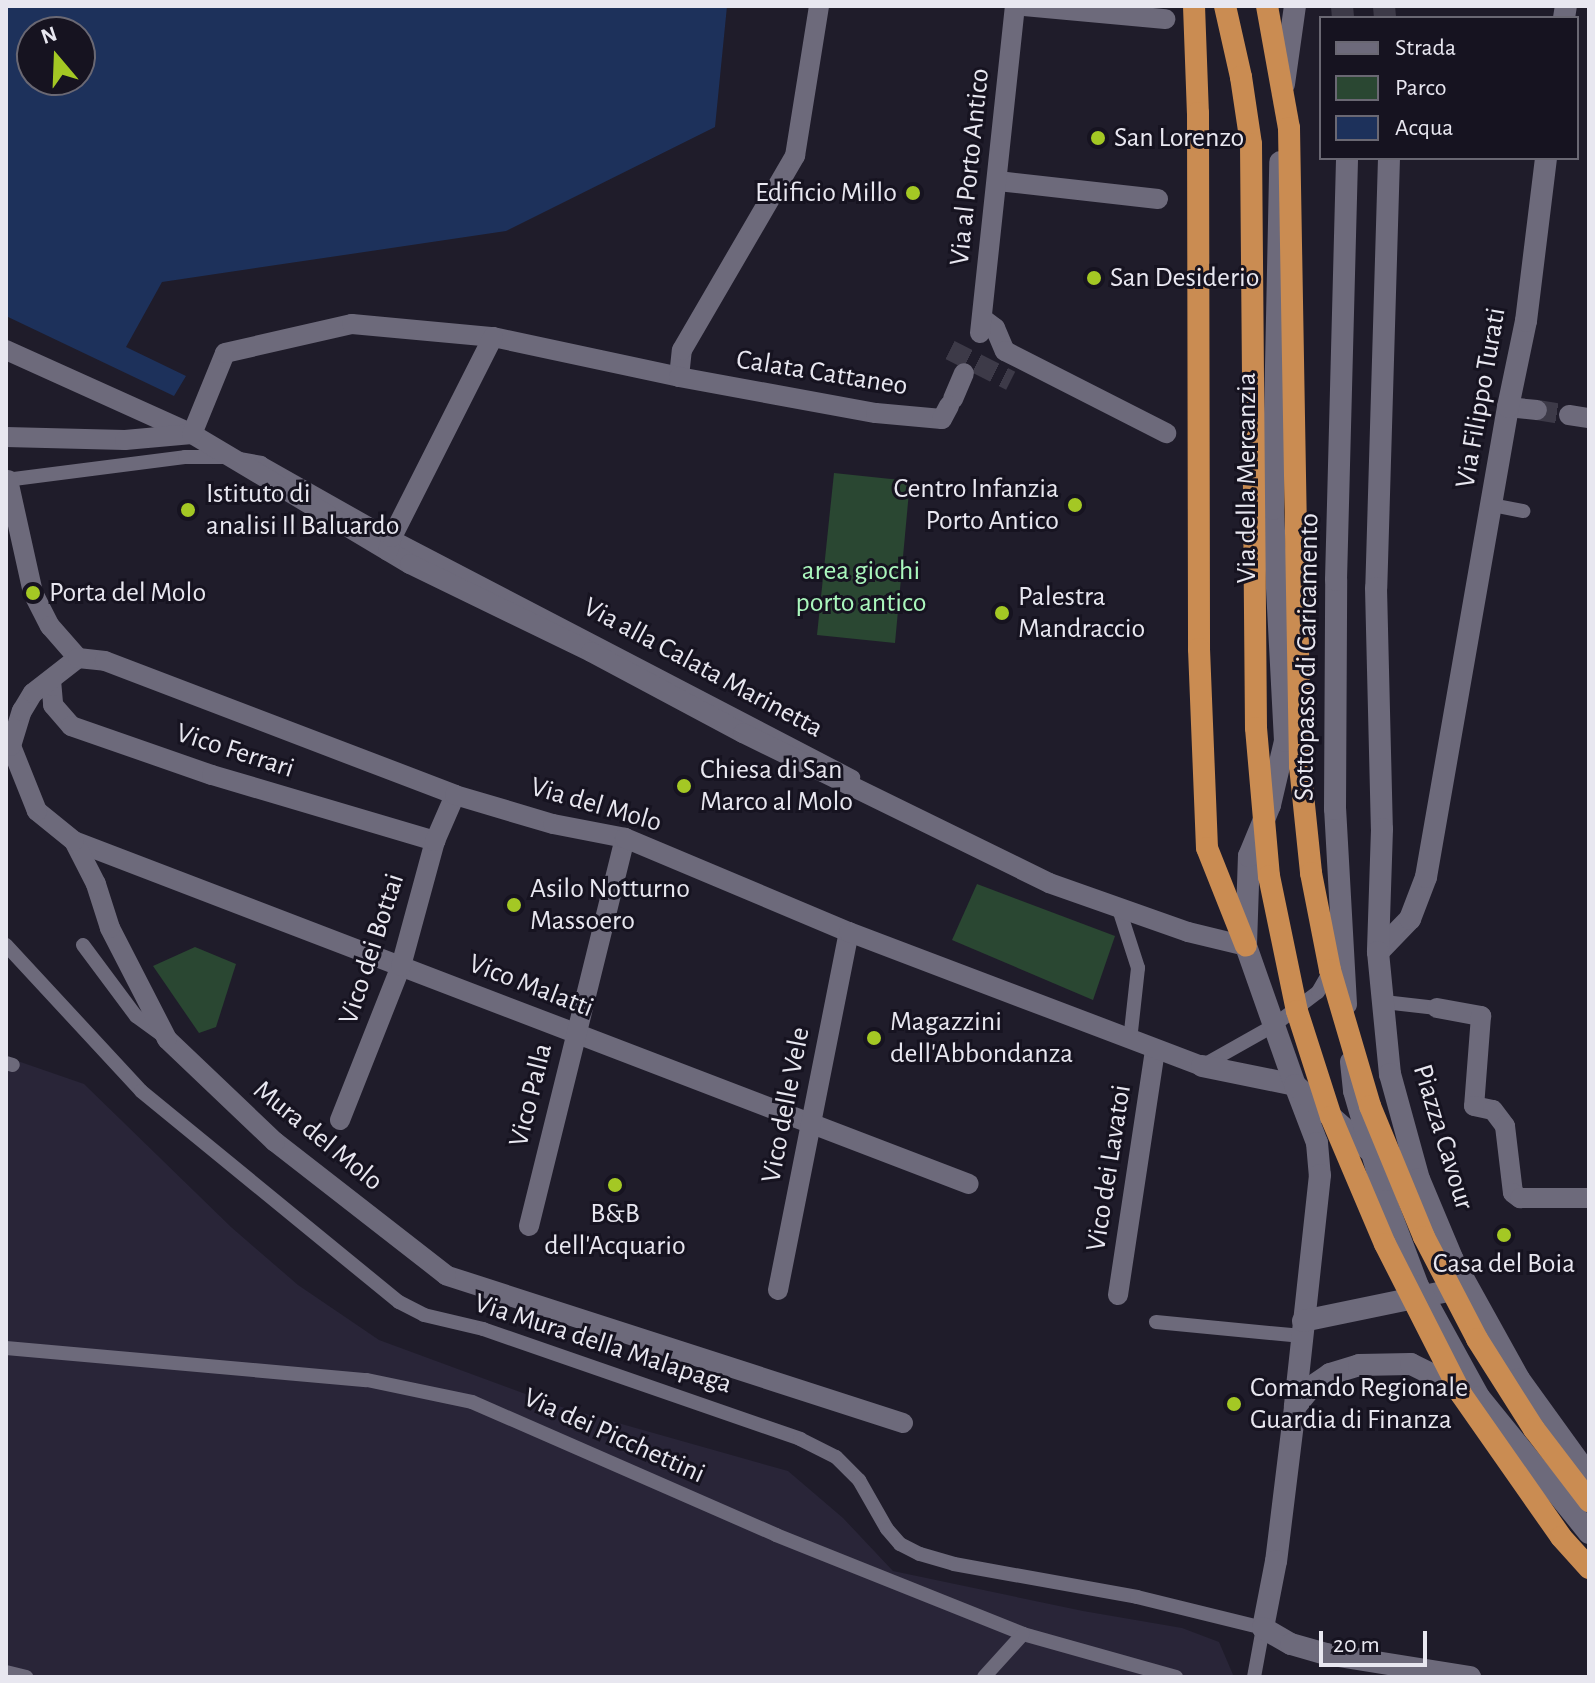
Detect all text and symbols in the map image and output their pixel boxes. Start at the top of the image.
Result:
north arrow [16,16,96,96]
legend [1319,16,1579,160]
text: N [38,22,60,48]
text: Strada [1395,36,1456,60]
street label: Via al Porto Antico [943,67,997,267]
text: Parco [1395,76,1446,100]
text: Acqua [1395,116,1453,140]
place label: San Lorenzo [1114,121,1244,155]
marker: San Lorenzo [1089,129,1107,147]
place label: Edificio Millo [755,176,897,210]
marker: Edificio Millo [904,184,922,202]
place label: San Desiderio [1110,261,1259,295]
marker: San Desiderio [1085,269,1103,287]
street label: Via Filippo Turati [1449,305,1513,491]
street label: Calata Cattaneo [734,343,910,403]
street label: Via della Mercanzia [1230,372,1264,584]
place label: Centro Infanzia Porto Antico [893,472,1059,538]
place label: Istituto di analisi Il Baluardo [206,477,400,543]
marker: Centro Infanzia Porto Antico [1066,496,1084,514]
marker: Istituto di analisi Il Baluardo [177,499,199,521]
street label: Sottopasso di Caricamento [1288,513,1326,801]
park label: area giochi porto antico [795,554,927,620]
place label: Porta del Molo [49,576,206,610]
place label: Palestra Mandraccio [1018,580,1145,646]
marker: Porta del Molo [24,584,42,602]
street label: Via alla Calata Marinetta [577,591,829,745]
marker: Palestra Mandraccio [993,604,1011,622]
street label: Vico Ferrari [172,716,298,786]
place label: Chiesa di San Marco al Molo [700,753,853,819]
street label: Via del Molo [526,770,666,840]
marker: Chiesa di San Marco al Molo [675,777,693,795]
street label: Vico dei Bottai [332,869,412,1029]
place label: Asilo Notturno Massoero [530,872,690,938]
marker: Asilo Notturno Massoero [505,896,523,914]
street label: Vico Malatti [464,947,598,1025]
place label: Magazzini dell'Abbondanza [890,1005,1073,1071]
street label: Vico delle Vele [754,1024,818,1186]
marker: Magazzini dell'Abbondanza [865,1029,883,1047]
street label: Vico Palla [502,1040,560,1150]
street label: Piazza Cavour [1405,1060,1481,1214]
street label: Mura del Molo [247,1074,389,1198]
street label: Vico dei Lavatoi [1079,1082,1139,1254]
marker: B&B dell'Acquario [606,1176,624,1194]
place label: B&B dell'Acquario [544,1197,686,1263]
marker: Casa del Boia [1495,1226,1513,1244]
place label: Casa del Boia [1433,1247,1575,1281]
street label: Via Mura della Malapaga [470,1286,736,1402]
place label: Comando Regionale Guardia di Finanza [1250,1371,1468,1437]
street label: Via dei Picchettini [518,1381,710,1491]
marker: Comando Regionale Guardia di Finanza [1225,1395,1243,1413]
scale bar [1323,1615,1431,1665]
text: 20 m [1333,1633,1380,1657]

